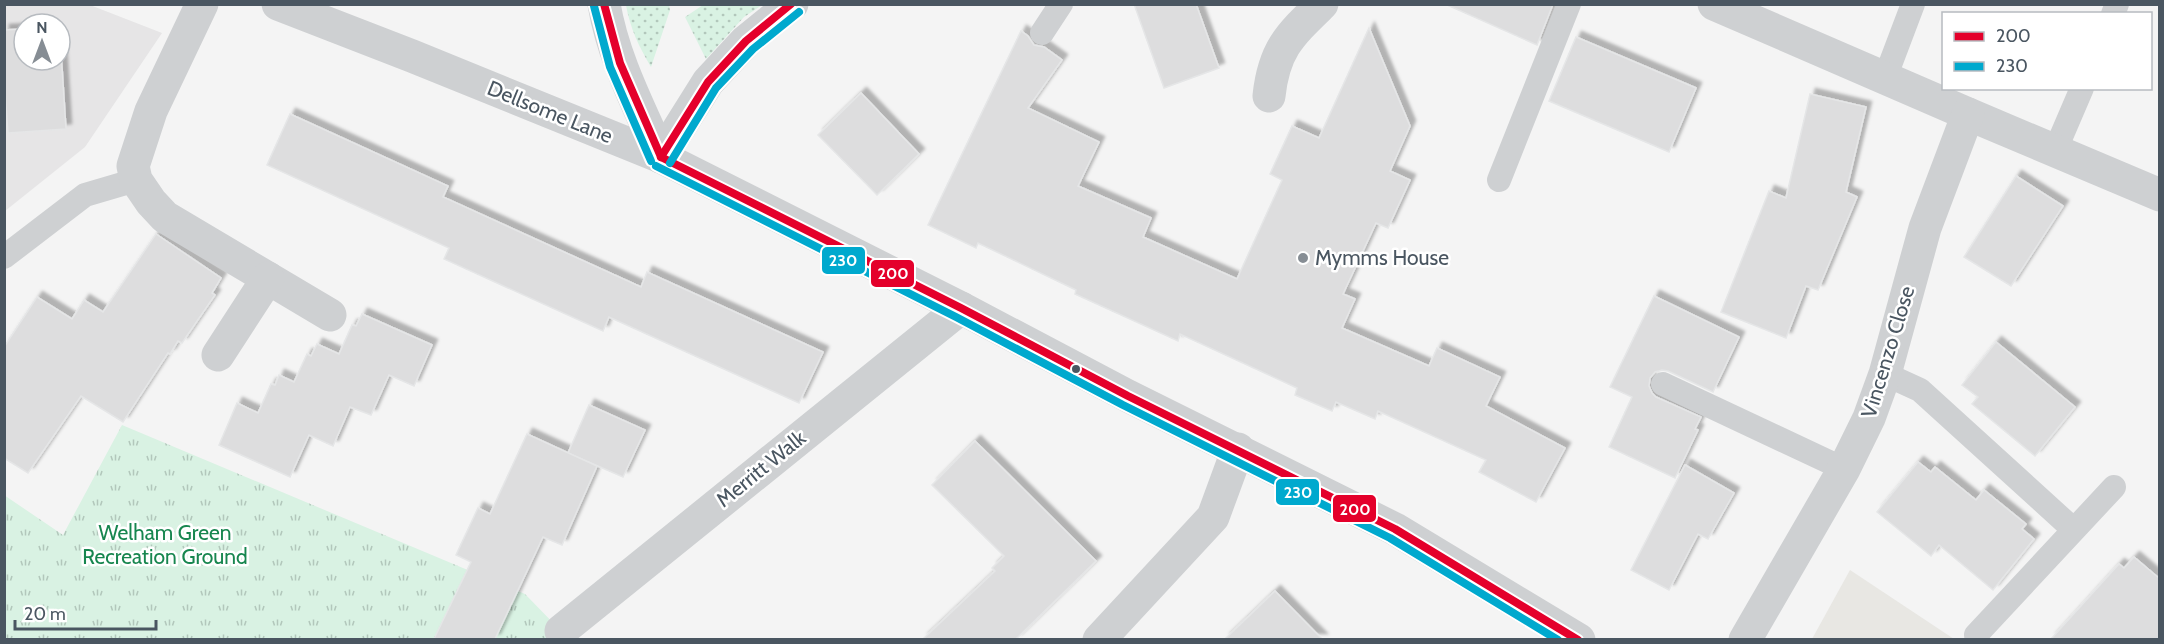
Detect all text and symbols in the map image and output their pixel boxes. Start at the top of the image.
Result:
north arrow [12,12,72,72]
legend [1942,12,2152,90]
text: N [36,18,48,37]
text: 200 [1996,25,2031,47]
text: 230 [1996,55,2028,77]
street label: Dellsome Lane [484,75,617,148]
place label: Mymms House [1315,245,1449,270]
line badge: 230 [821,246,866,275]
text: 230 [829,251,857,270]
marker: Mymms House [1296,251,1310,265]
line badge: 200 [870,259,915,288]
text: 200 [877,264,909,283]
street label: Vincenzo Close [1856,283,1920,421]
unlabelled marker [1070,363,1082,375]
street label: Merritt Walk [711,425,811,512]
line badge: 230 [1275,478,1320,506]
text: 230 [1284,483,1312,502]
line badge: 200 [1332,494,1377,523]
text: 200 [1339,500,1371,519]
park label: Welham Green Recreation Ground [82,520,248,569]
scale bar [15,593,156,631]
text: 20 m [24,603,66,625]

